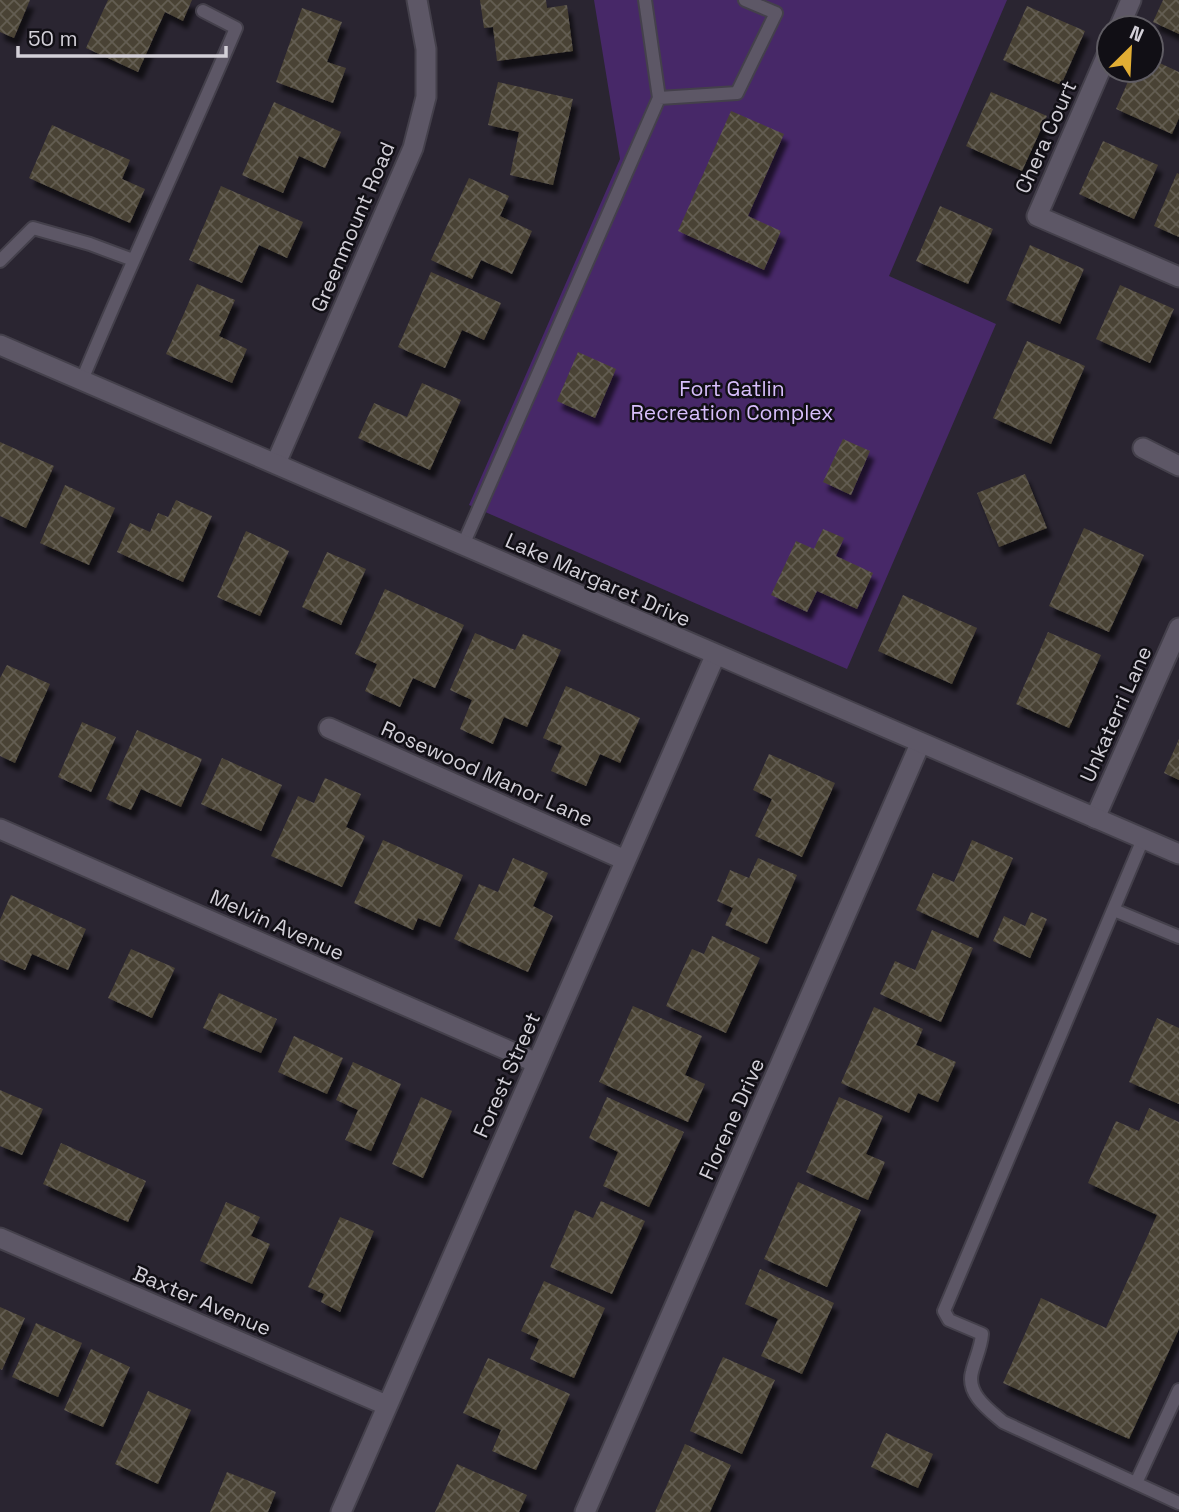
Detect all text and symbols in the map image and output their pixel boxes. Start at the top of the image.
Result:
scale bar [18,14,226,58]
north arrow [1095,14,1165,84]
text: N [1126,20,1148,48]
text: 50 m [28,25,78,52]
street label: Chera Court [1009,76,1082,197]
street label: Greenmount Road [305,138,401,316]
park label: Fort Gatlin Recreation Complex [630,375,834,426]
street label: Lake Margaret Drive [501,526,695,633]
street label: Unkaterri Lane [1073,641,1158,786]
street label: Rosewood Manor Lane [377,715,597,833]
street label: Melvin Avenue [206,883,349,966]
street label: Forest Street [467,1008,546,1142]
street label: Florene Drive [693,1054,770,1184]
street label: Baxter Avenue [129,1259,275,1342]

